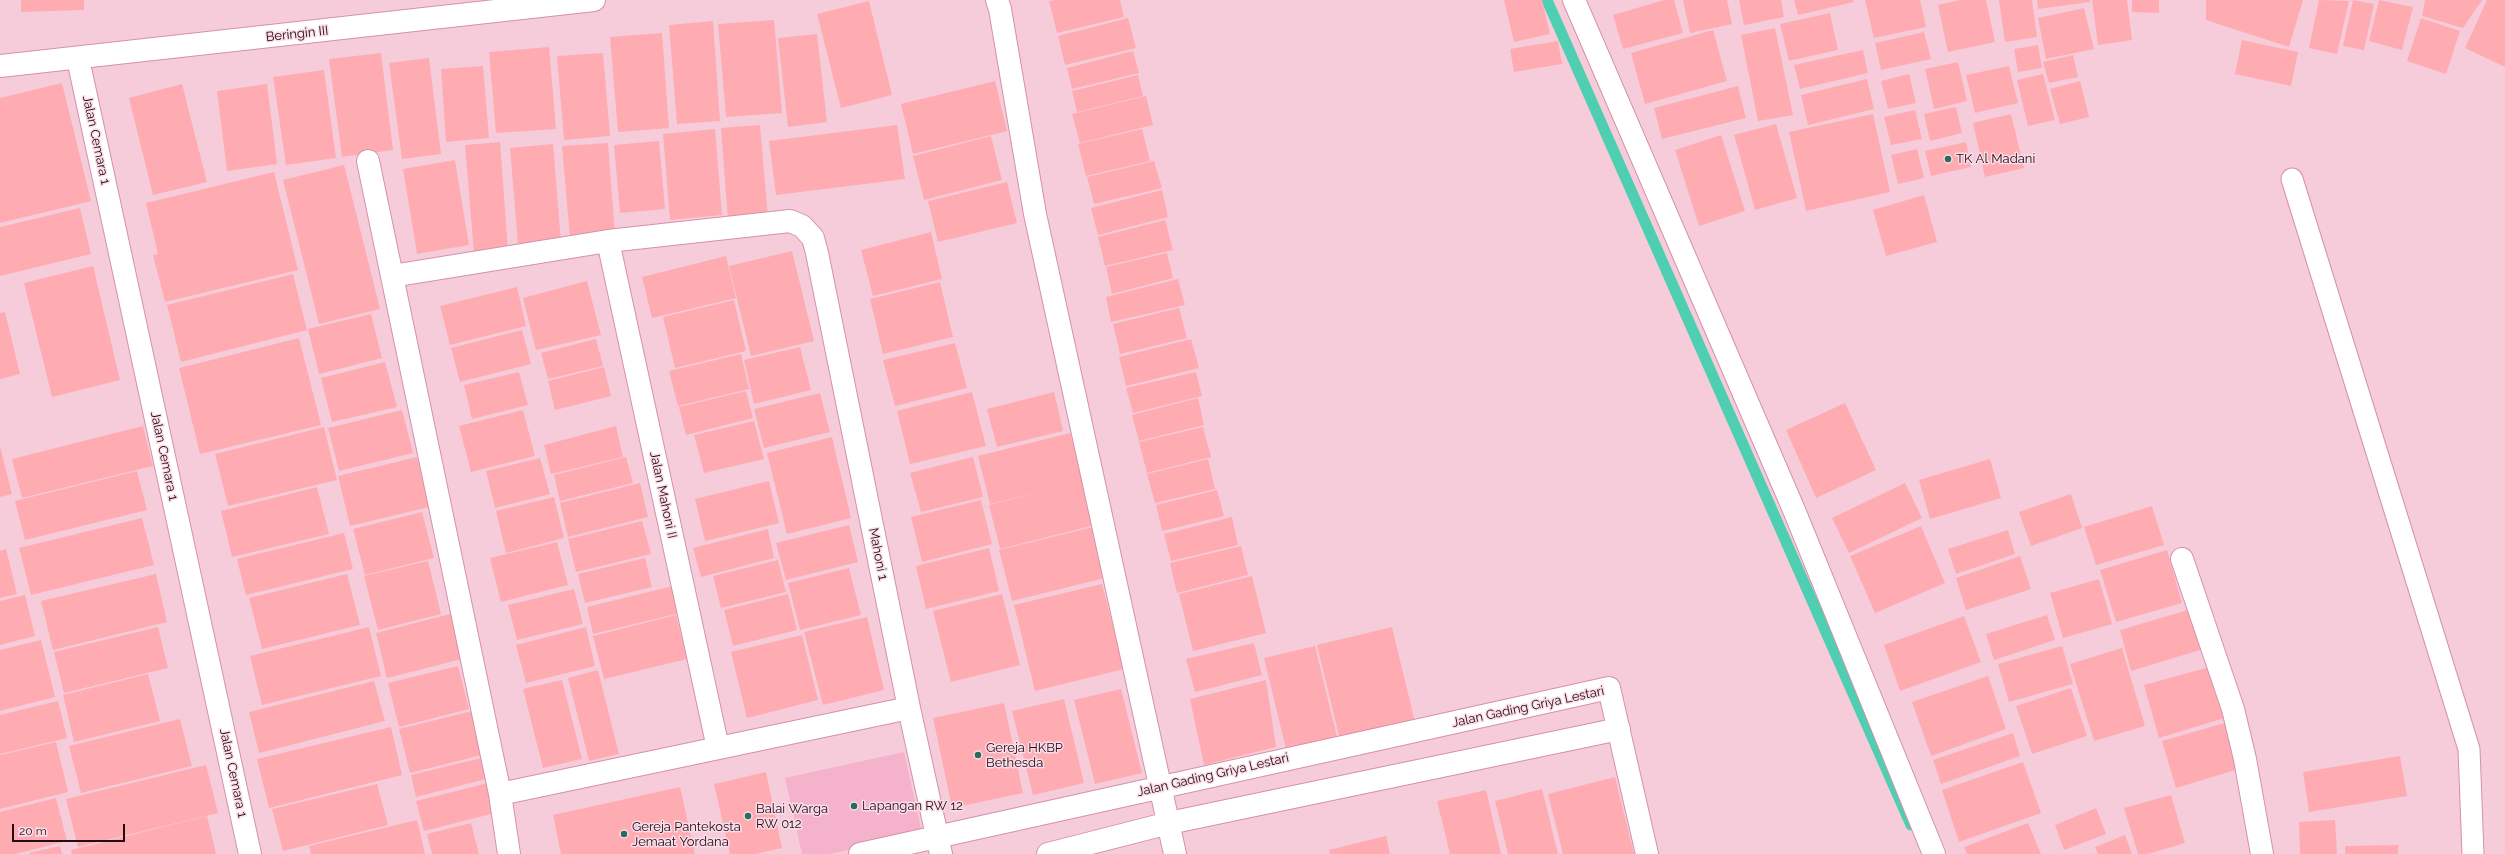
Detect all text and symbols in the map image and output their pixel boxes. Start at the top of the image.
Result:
street label: Beringin III [265,23,329,45]
street label: Jalan Cemara 1 [79,94,113,186]
place label: TK Al Madani [1956,151,2035,167]
marker: TK Al Madani [1943,154,1953,164]
street label: Jalan Cemara 1 [147,410,181,502]
street label: Jalan Mahoni II [646,450,680,540]
street label: Mahoni 1 [865,526,891,582]
street label: Jalan Gading Griya Lestari [1451,683,1605,731]
street label: Jalan Cemara 1 [216,727,250,819]
place label: Gereja HKBP Bethesda [986,740,1063,771]
marker: Gereja HKBP Bethesda [973,750,983,760]
street label: Jalan Gading Griya Lestari [1136,750,1290,800]
place label: Lapangan RW 12 [862,798,963,814]
place label: Balai Warga RW 012 [756,801,828,832]
marker: Lapangan RW 12 [849,801,859,811]
marker: Balai Warga RW 012 [743,811,753,821]
scale bar [14,816,127,842]
place label: Gereja Pantekosta Jemaat Yordana [632,819,741,850]
text: 20 m [19,824,47,838]
marker: Gereja Pantekosta Jemaat Yordana [619,829,629,839]

